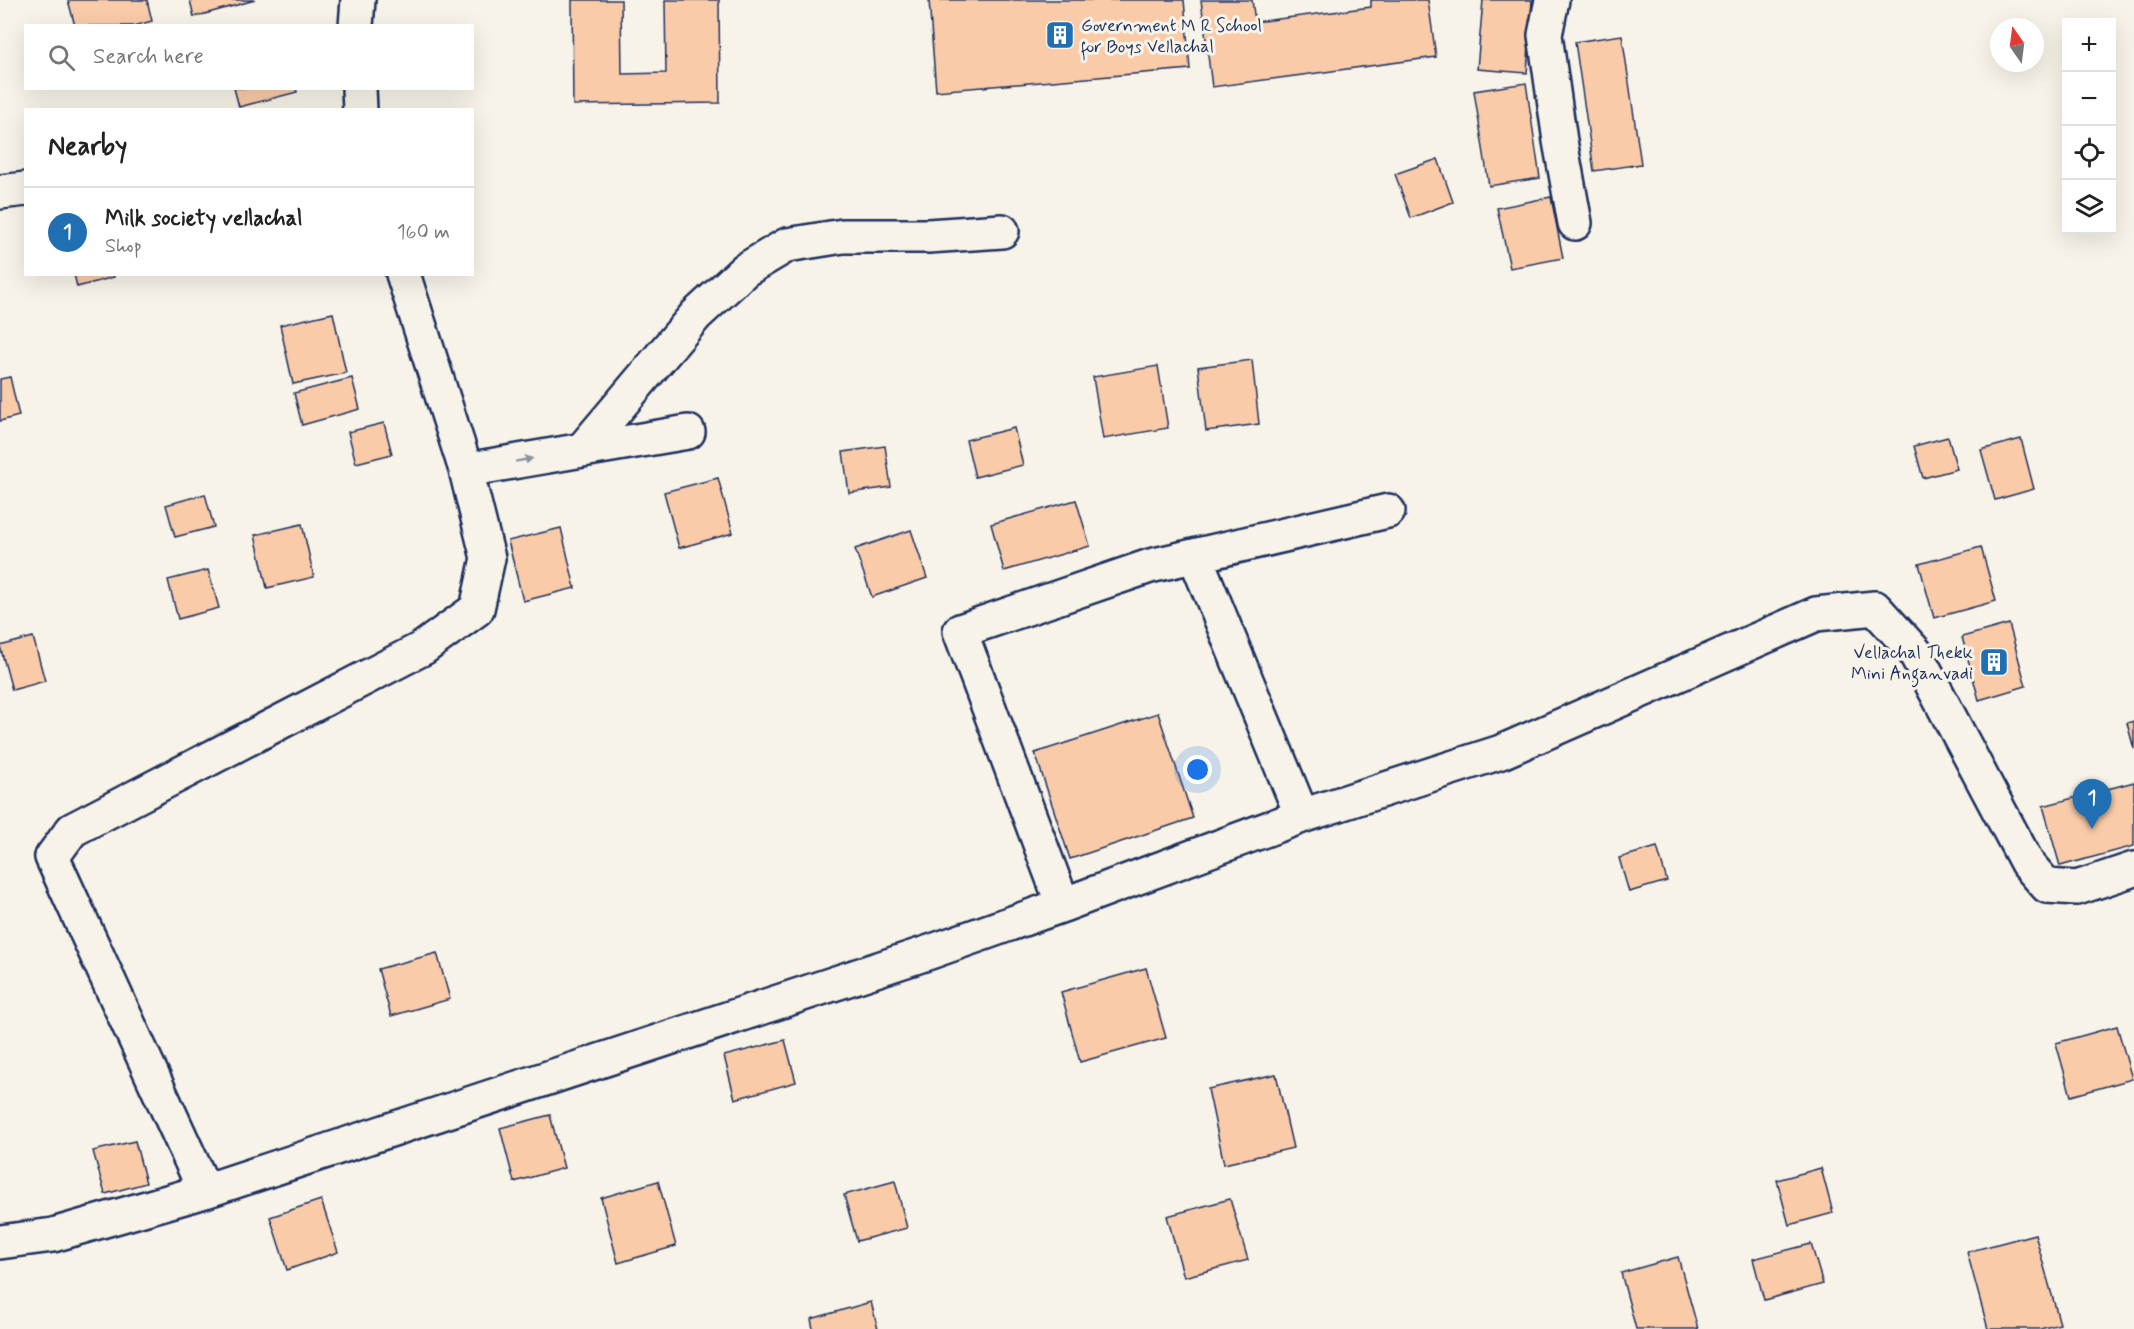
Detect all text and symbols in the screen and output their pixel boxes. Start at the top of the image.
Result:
place label: Government M R School for Boys Vellachal [1081,14,1262,61]
north arrow [1990,18,2044,72]
map controls [2062,18,2116,234]
button: + [2062,18,2116,72]
building icon: Government M R School for Boys Vellachal [1044,19,1076,51]
search box [24,24,474,90]
icon: search [45,41,78,74]
text: Search here [93,43,204,71]
button: − [2062,72,2116,126]
button: locate [2062,126,2116,180]
text: Nearby [48,130,127,164]
button: layers [2062,180,2116,234]
text: Milk society vellachal [105,205,302,233]
text: 1 [63,219,72,246]
text: 160 m [397,219,450,246]
text: Shop [105,233,142,260]
one-way arrow [514,455,533,464]
place label: Vellachal Thekk Mini Anganvadi [1851,641,1973,688]
building icon: Vellachal Thekk Mini Anganvadi [1978,646,2010,678]
your location [1183,755,1212,784]
pin: 1 [2072,780,2112,829]

